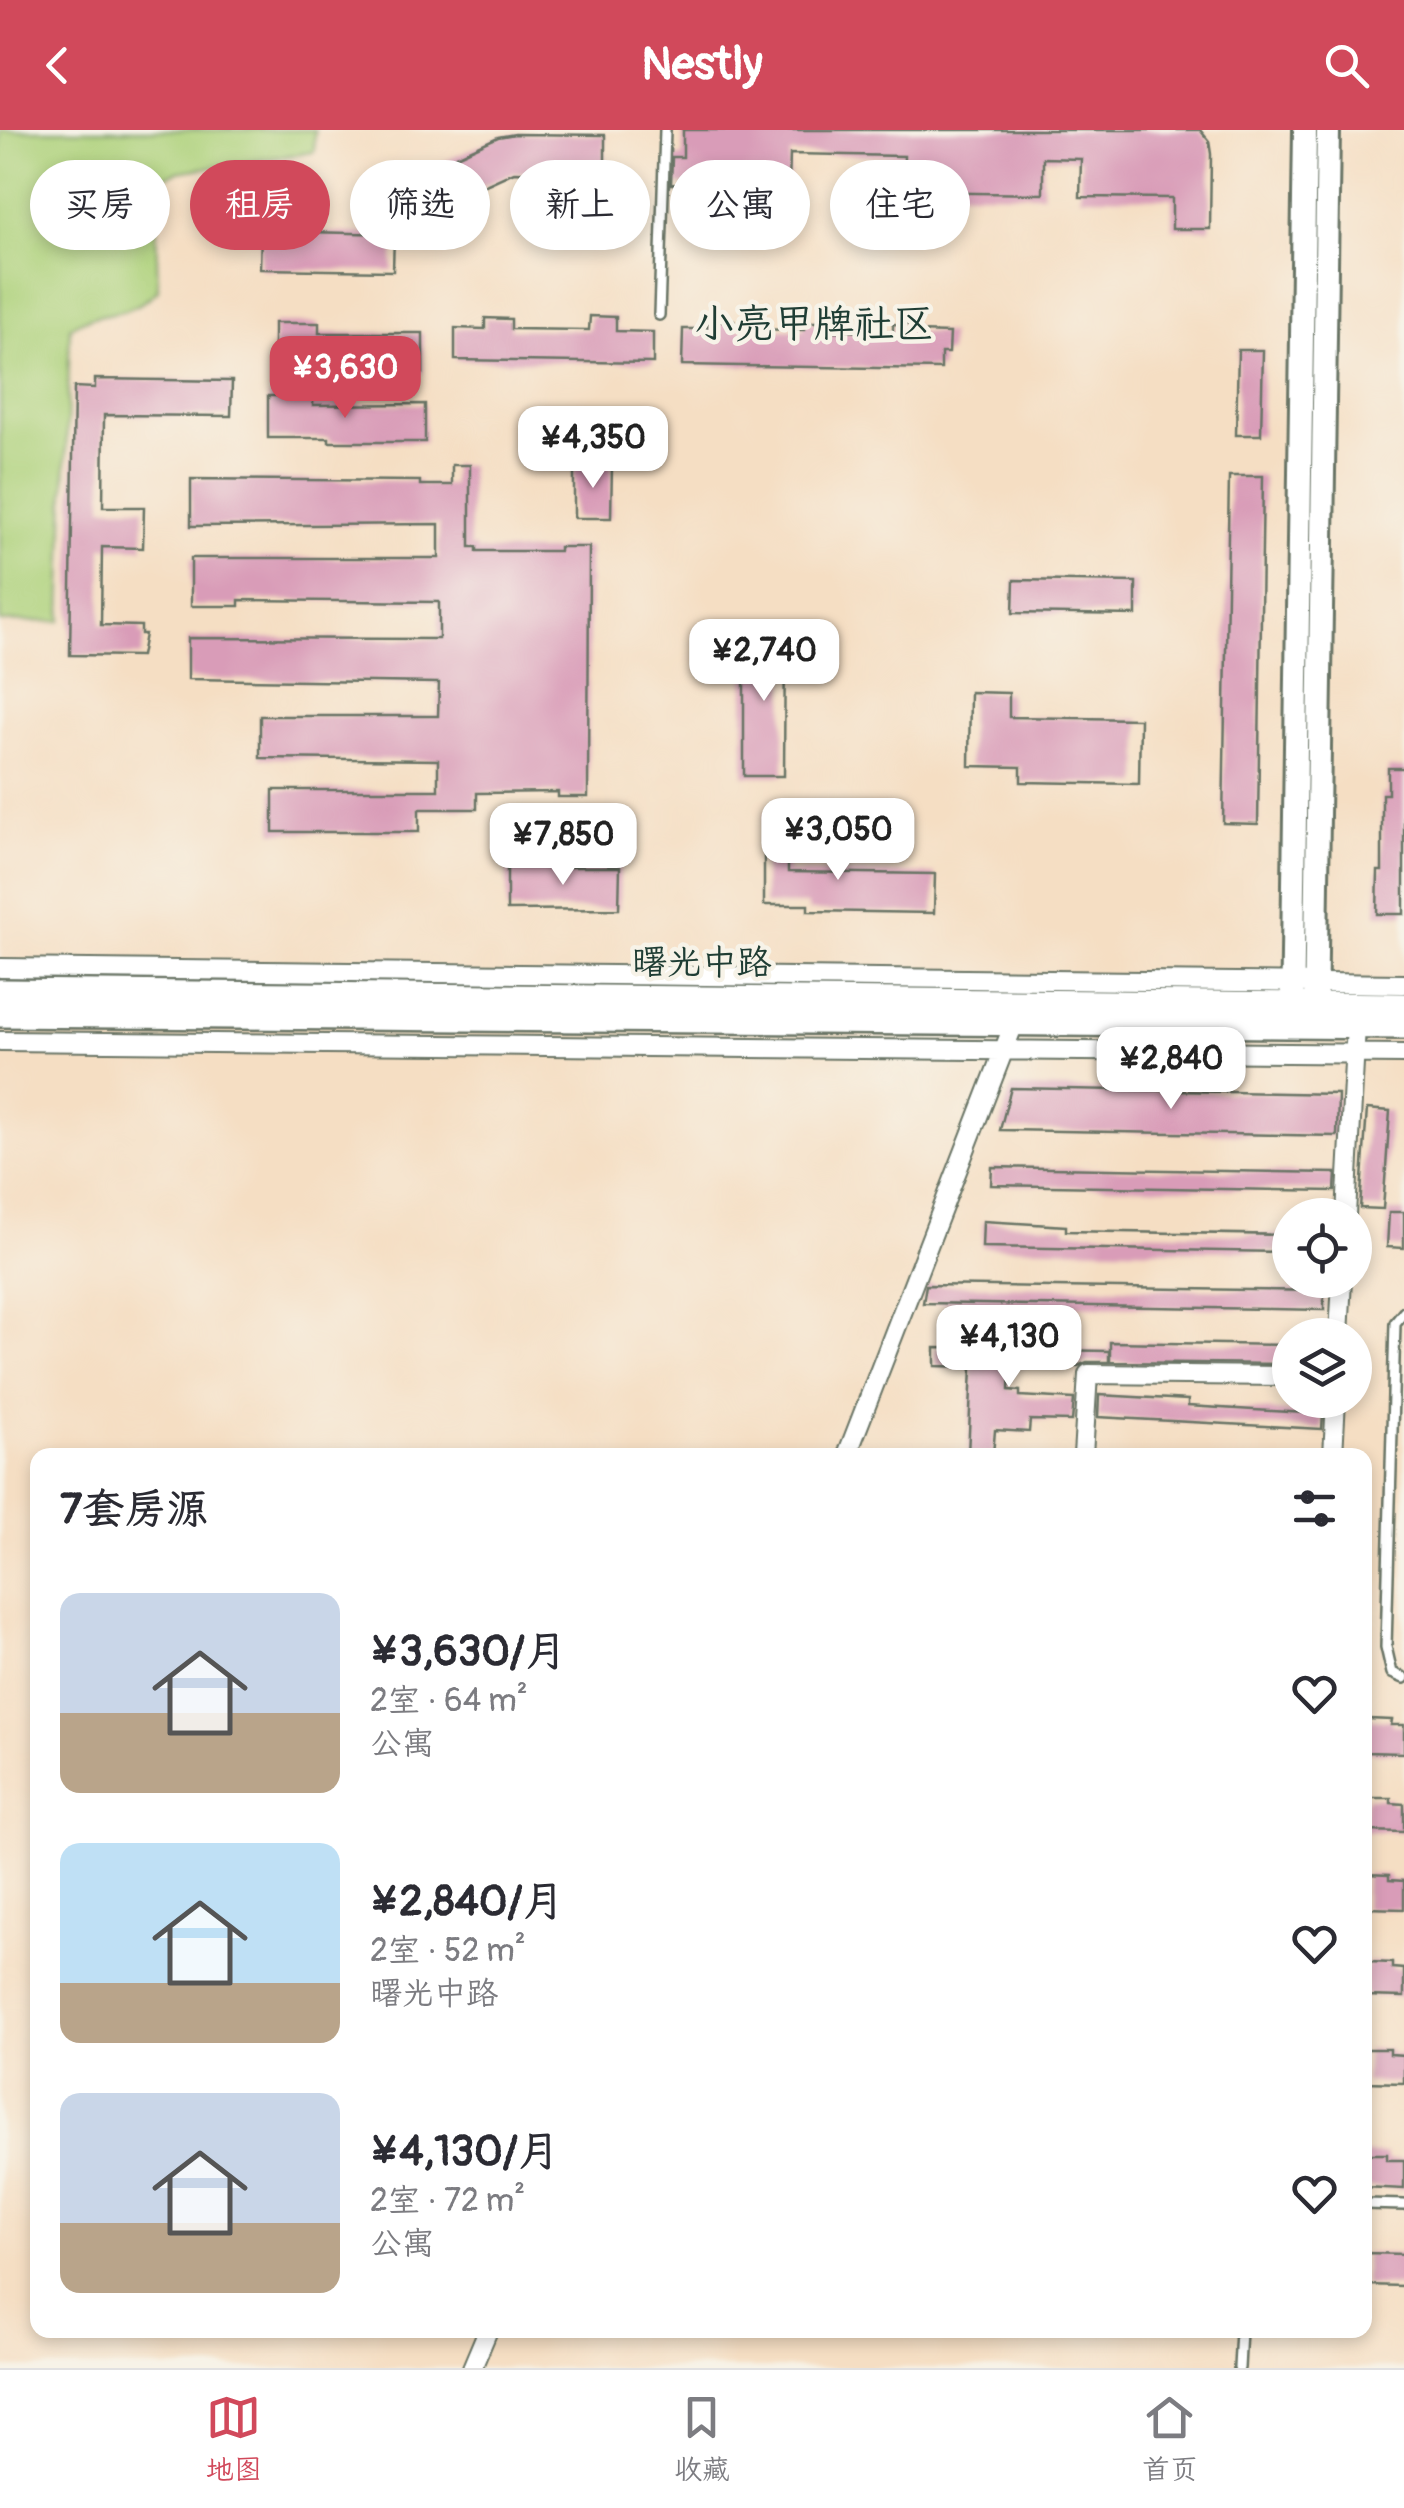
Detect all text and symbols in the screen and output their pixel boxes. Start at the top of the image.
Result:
text: Nestly [642,37,762,93]
icon: back [30,38,85,93]
icon: search [1319,38,1374,93]
chip: 买房 [30,160,170,250]
chip: 租房 [190,160,330,250]
chip: 筛选 [350,160,490,250]
chip: 新上 [510,160,650,250]
chip: 公寓 [670,160,810,250]
chip: 住宅 [830,160,970,250]
district label: 小亮甲牌社区 [694,300,934,349]
pin: ¥3,630 [264,336,426,421]
text: ¥3,630 [292,348,398,388]
pin: ¥4,350 [512,406,674,491]
text: ¥4,350 [540,418,646,458]
pin: ¥2,740 [683,619,845,704]
text: ¥2,740 [711,631,817,671]
pin: ¥3,050 [757,798,919,883]
pin: ¥7,850 [482,803,644,888]
text: ¥3,050 [783,810,893,850]
text: ¥7,850 [512,815,614,855]
street label: 曙光中路 [632,941,772,985]
pin: ¥2,840 [1090,1027,1252,1112]
text: ¥2,840 [1119,1039,1223,1079]
map controls [1272,1198,1372,1418]
button: locate [1272,1198,1372,1298]
pin: ¥4,130 [928,1305,1090,1390]
text: ¥4,130 [958,1317,1060,1357]
button: layers [1272,1318,1372,1418]
icon: filters [1287,1481,1342,1536]
text: 7套房源 [60,1484,208,1536]
text: ¥3,630/月 [370,1626,567,1678]
icon: home [140,1633,260,1753]
icon: heart [1287,1666,1342,1721]
text: 2室 · 64 m² [370,1681,528,1721]
text: 公寓 [370,1724,434,1764]
text: ¥2,840/月 [370,1876,565,1928]
icon: home [140,1883,260,2003]
icon: heart [1287,1916,1342,1971]
text: 2室 · 52 m² [370,1931,526,1971]
text: 曙光中路 [370,1974,498,2014]
text: ¥4,130/月 [370,2126,560,2178]
icon: home [140,2133,260,2253]
icon: heart [1287,2166,1342,2221]
text: 2室 · 72 m² [370,2181,525,2221]
text: 公寓 [370,2224,434,2264]
tab: 地图 [206,2390,262,2488]
tab: 收藏 [674,2390,730,2488]
tab: 首页 [1142,2390,1198,2488]

